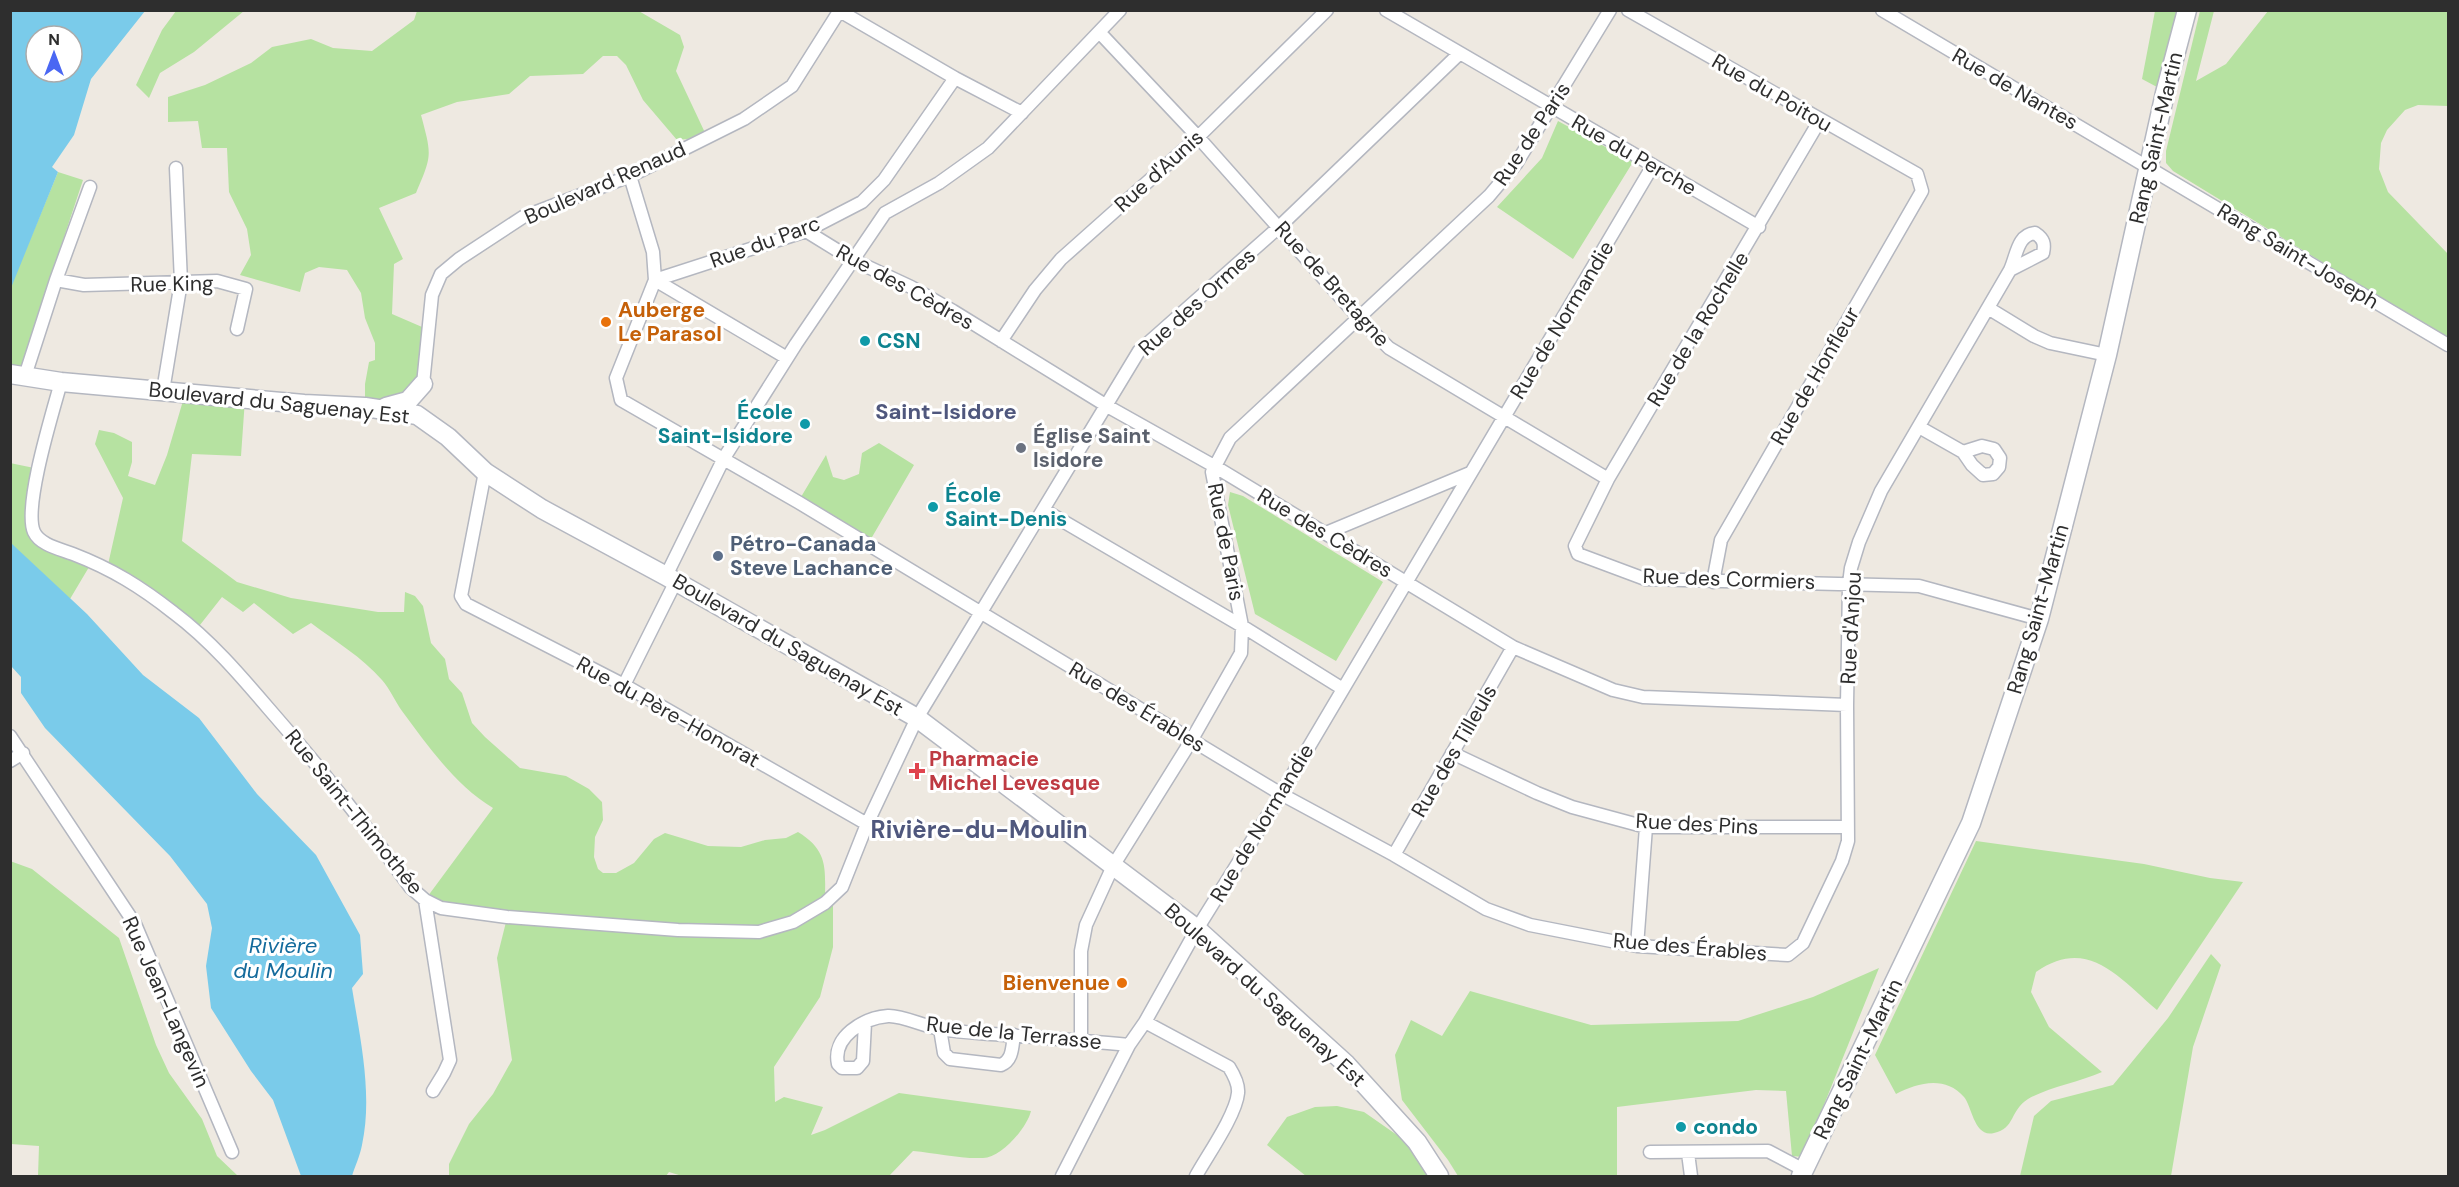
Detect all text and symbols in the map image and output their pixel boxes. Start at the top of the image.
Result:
north arrow [24,24,84,84]
text: N [48,29,60,50]
street label: Rue de Nantes [1947,42,2083,136]
street label: Rue du Poitou [1707,47,1837,139]
street label: Rang Saint-Martin [2123,49,2189,227]
street label: Rue de Paris [1487,77,1577,191]
street label: Rue du Perche [1567,108,1702,202]
street label: Rue d'Aunis [1109,124,1209,218]
street label: Boulevard Renaud [520,135,690,231]
street label: Rang Saint-Joseph [2212,197,2384,315]
street label: Rue du Parc [706,209,824,275]
street label: Rue de Bretagne [1268,215,1396,353]
street label: Rue de Normandie [1504,236,1620,404]
street label: Rue des Cèdres [831,238,979,336]
street label: Rue des Ormes [1132,242,1262,362]
street label: Rue de la Rochelle [1641,246,1755,412]
street label: Rue King [130,269,214,299]
place label: Auberge Le Parasol [618,296,722,348]
street label: Rue de Honfleur [1764,302,1866,450]
marker: Auberge Le Parasol [599,315,613,329]
place label: CSN [877,327,921,355]
marker: CSN [858,334,872,348]
street label: Boulevard du Saguenay Est [147,375,411,431]
district label: Saint-Isidore [875,397,1017,426]
place label: École Saint-Isidore [658,398,793,450]
marker: École Saint-Isidore [798,417,812,431]
place label: Église Saint Isidore [1033,422,1151,474]
marker: Église Saint Isidore [1014,441,1028,455]
place label: École Saint-Denis [945,481,1067,533]
street label: Rue de Paris [1201,481,1251,603]
street label: Rue des Cèdres [1252,482,1398,584]
marker: École Saint-Denis [926,500,940,514]
street label: Rang Saint-Martin [2000,521,2076,697]
place label: Pétro-Canada Steve Lachance [730,530,893,582]
marker: Pétro-Canada Steve Lachance [711,549,725,563]
street label: Rue des Cormiers [1642,562,1816,596]
street label: Boulevard du Saguenay Est [668,567,908,723]
street label: Rue d'Anjou [1834,571,1868,685]
street label: Rue du Père-Honorat [571,650,765,774]
street label: Rue des Érables [1064,655,1210,759]
street label: Rue des Tilleuls [1405,680,1503,822]
street label: Rue Saint-Thimothée [279,724,429,901]
street label: Rue de Normandie [1204,739,1320,907]
place label: Pharmacie Michel Levesque [929,745,1100,797]
marker: Pharmacie Michel Levesque [910,764,924,778]
street label: Rue des Pins [1635,807,1759,841]
district label: Rivière-du-Moulin [870,814,1088,845]
street label: Boulevard du Saguenay Est [1158,897,1372,1093]
street label: Rue Jean-Langevin [116,912,216,1092]
street label: Rue des Érables [1612,926,1768,968]
water label: Rivière du Moulin [233,931,333,985]
place label: Bienvenue [1003,969,1110,997]
street label: Rang Saint-Martin [1807,974,1909,1144]
marker: Bienvenue [1115,976,1129,990]
street label: Rue de la Terrasse [925,1010,1103,1056]
place label: condo [1693,1113,1758,1141]
marker: condo [1674,1120,1688,1134]

